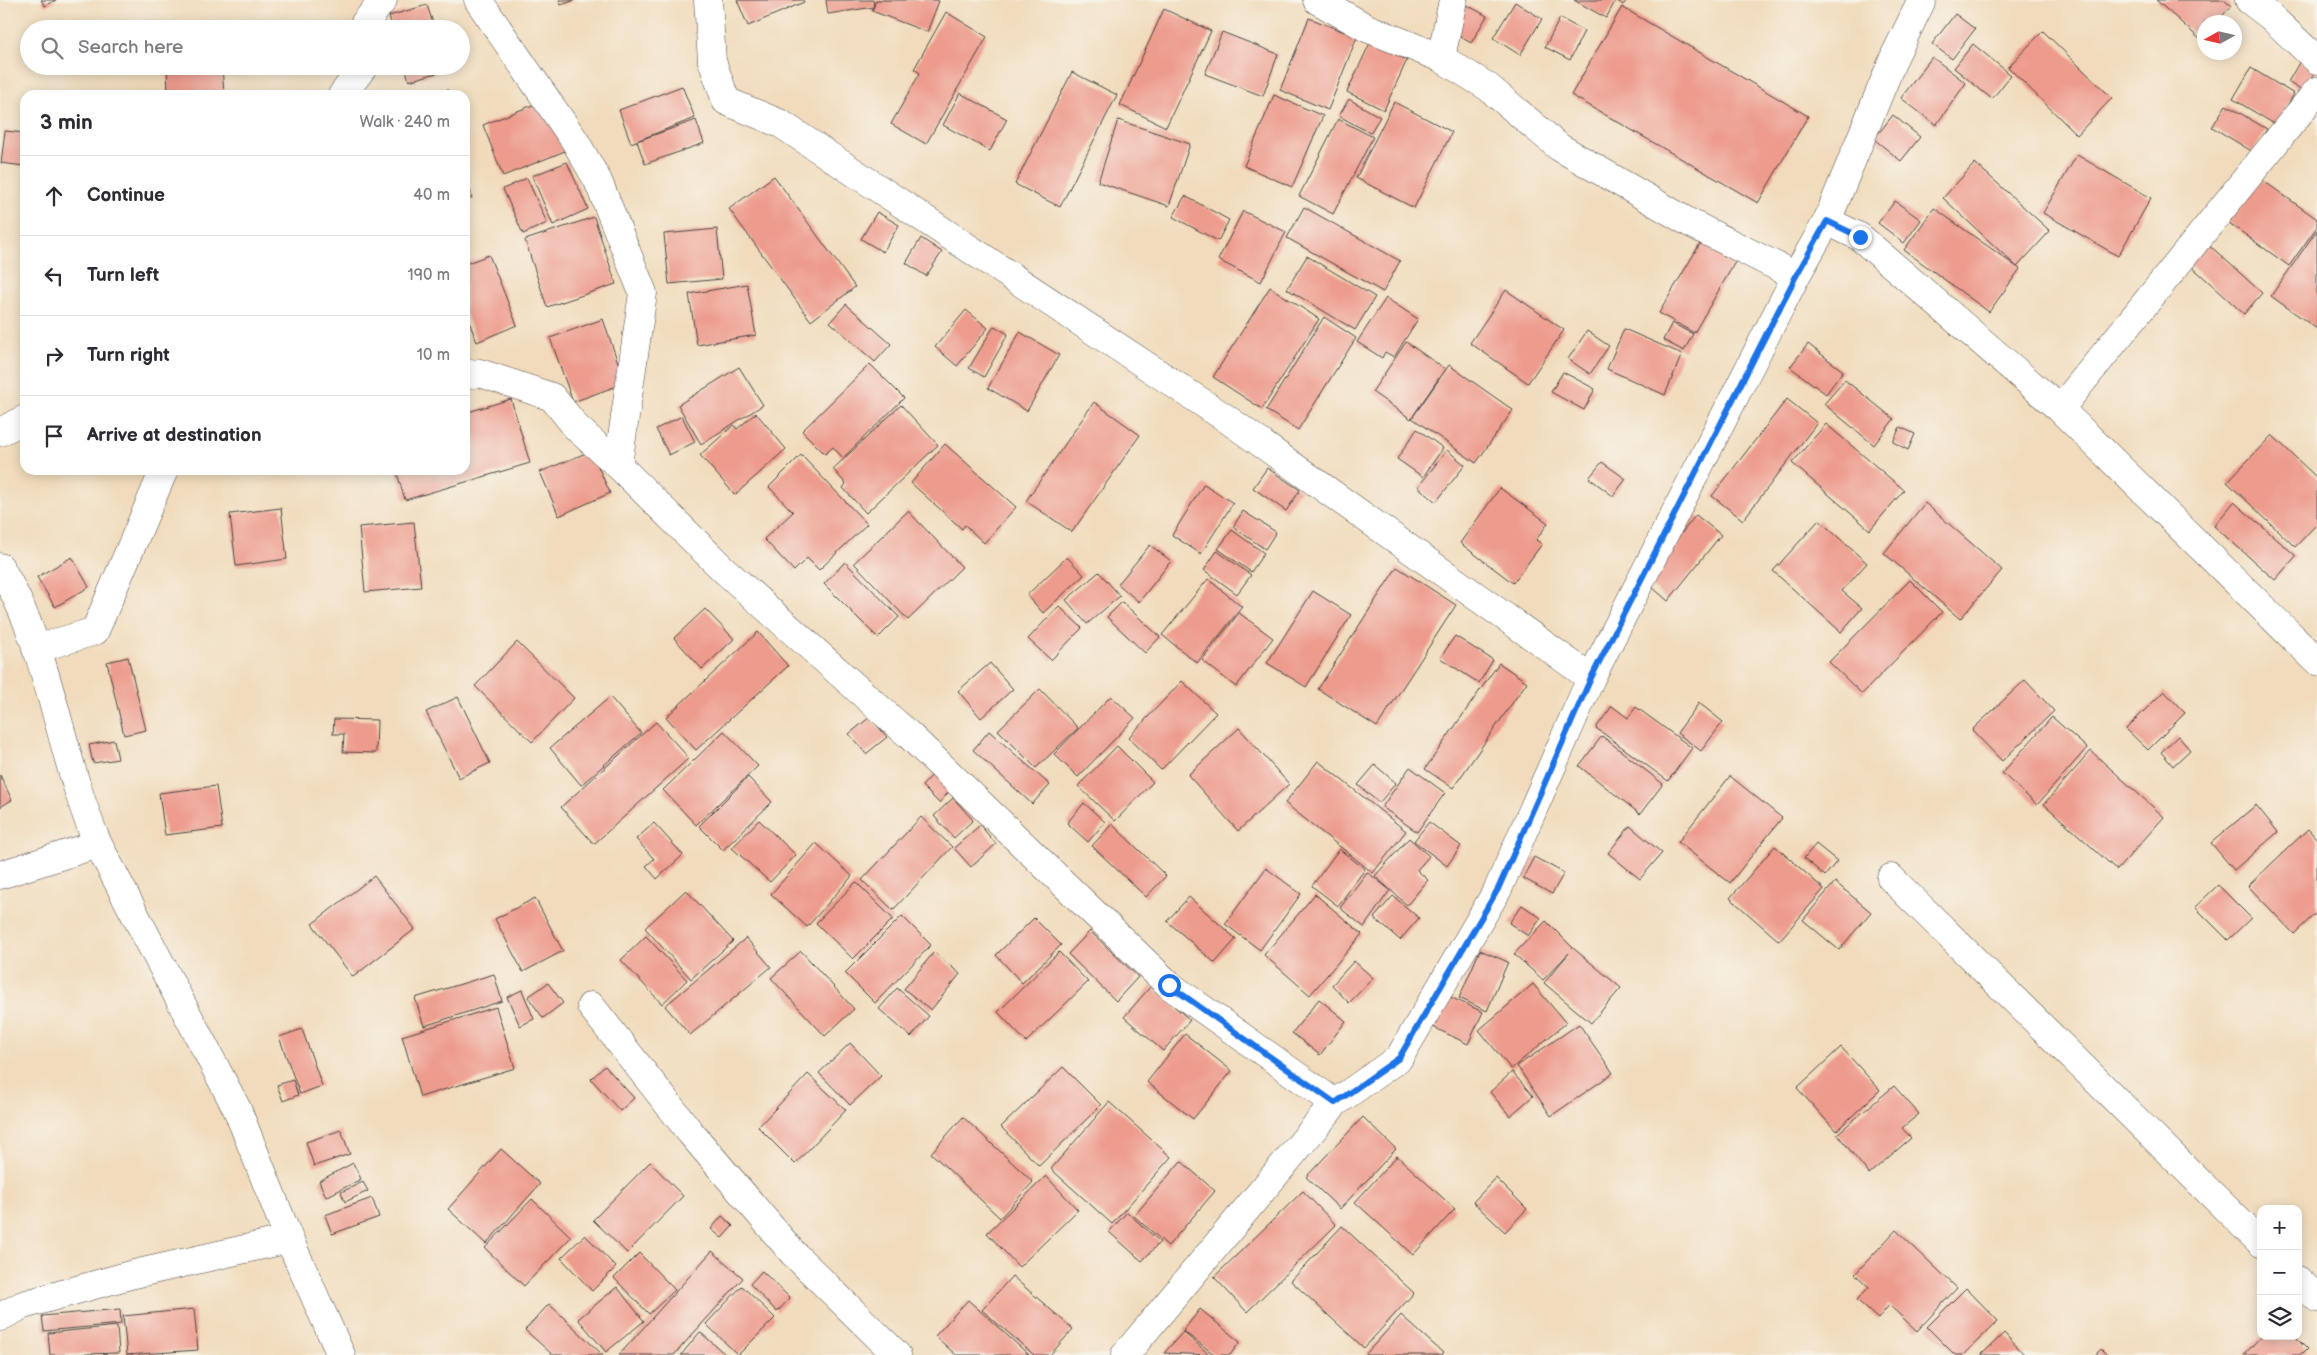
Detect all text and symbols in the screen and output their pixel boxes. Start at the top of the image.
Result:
north arrow [2197,15,2242,60]
search box [20,20,470,75]
icon: search [38,34,66,62]
text: Search here [78,36,183,59]
text: 3 min [40,110,93,135]
text: Walk · 240 m [360,113,450,132]
icon: ahead [40,182,68,210]
text: Continue [87,184,165,207]
text: 40 m [413,186,450,205]
route end [1849,226,1872,249]
icon: left [40,262,68,290]
text: Turn left [87,264,159,287]
text: 190 m [408,266,450,285]
icon: right [40,342,68,370]
text: Turn right [87,344,170,367]
text: 10 m [417,346,450,365]
icon: arrive [40,422,68,450]
text: Arrive at destination [87,424,262,447]
route start [1158,974,1181,997]
map controls [2257,1205,2302,1340]
button: + [2257,1205,2302,1250]
button: − [2257,1250,2302,1295]
button: layers [2257,1295,2302,1340]

